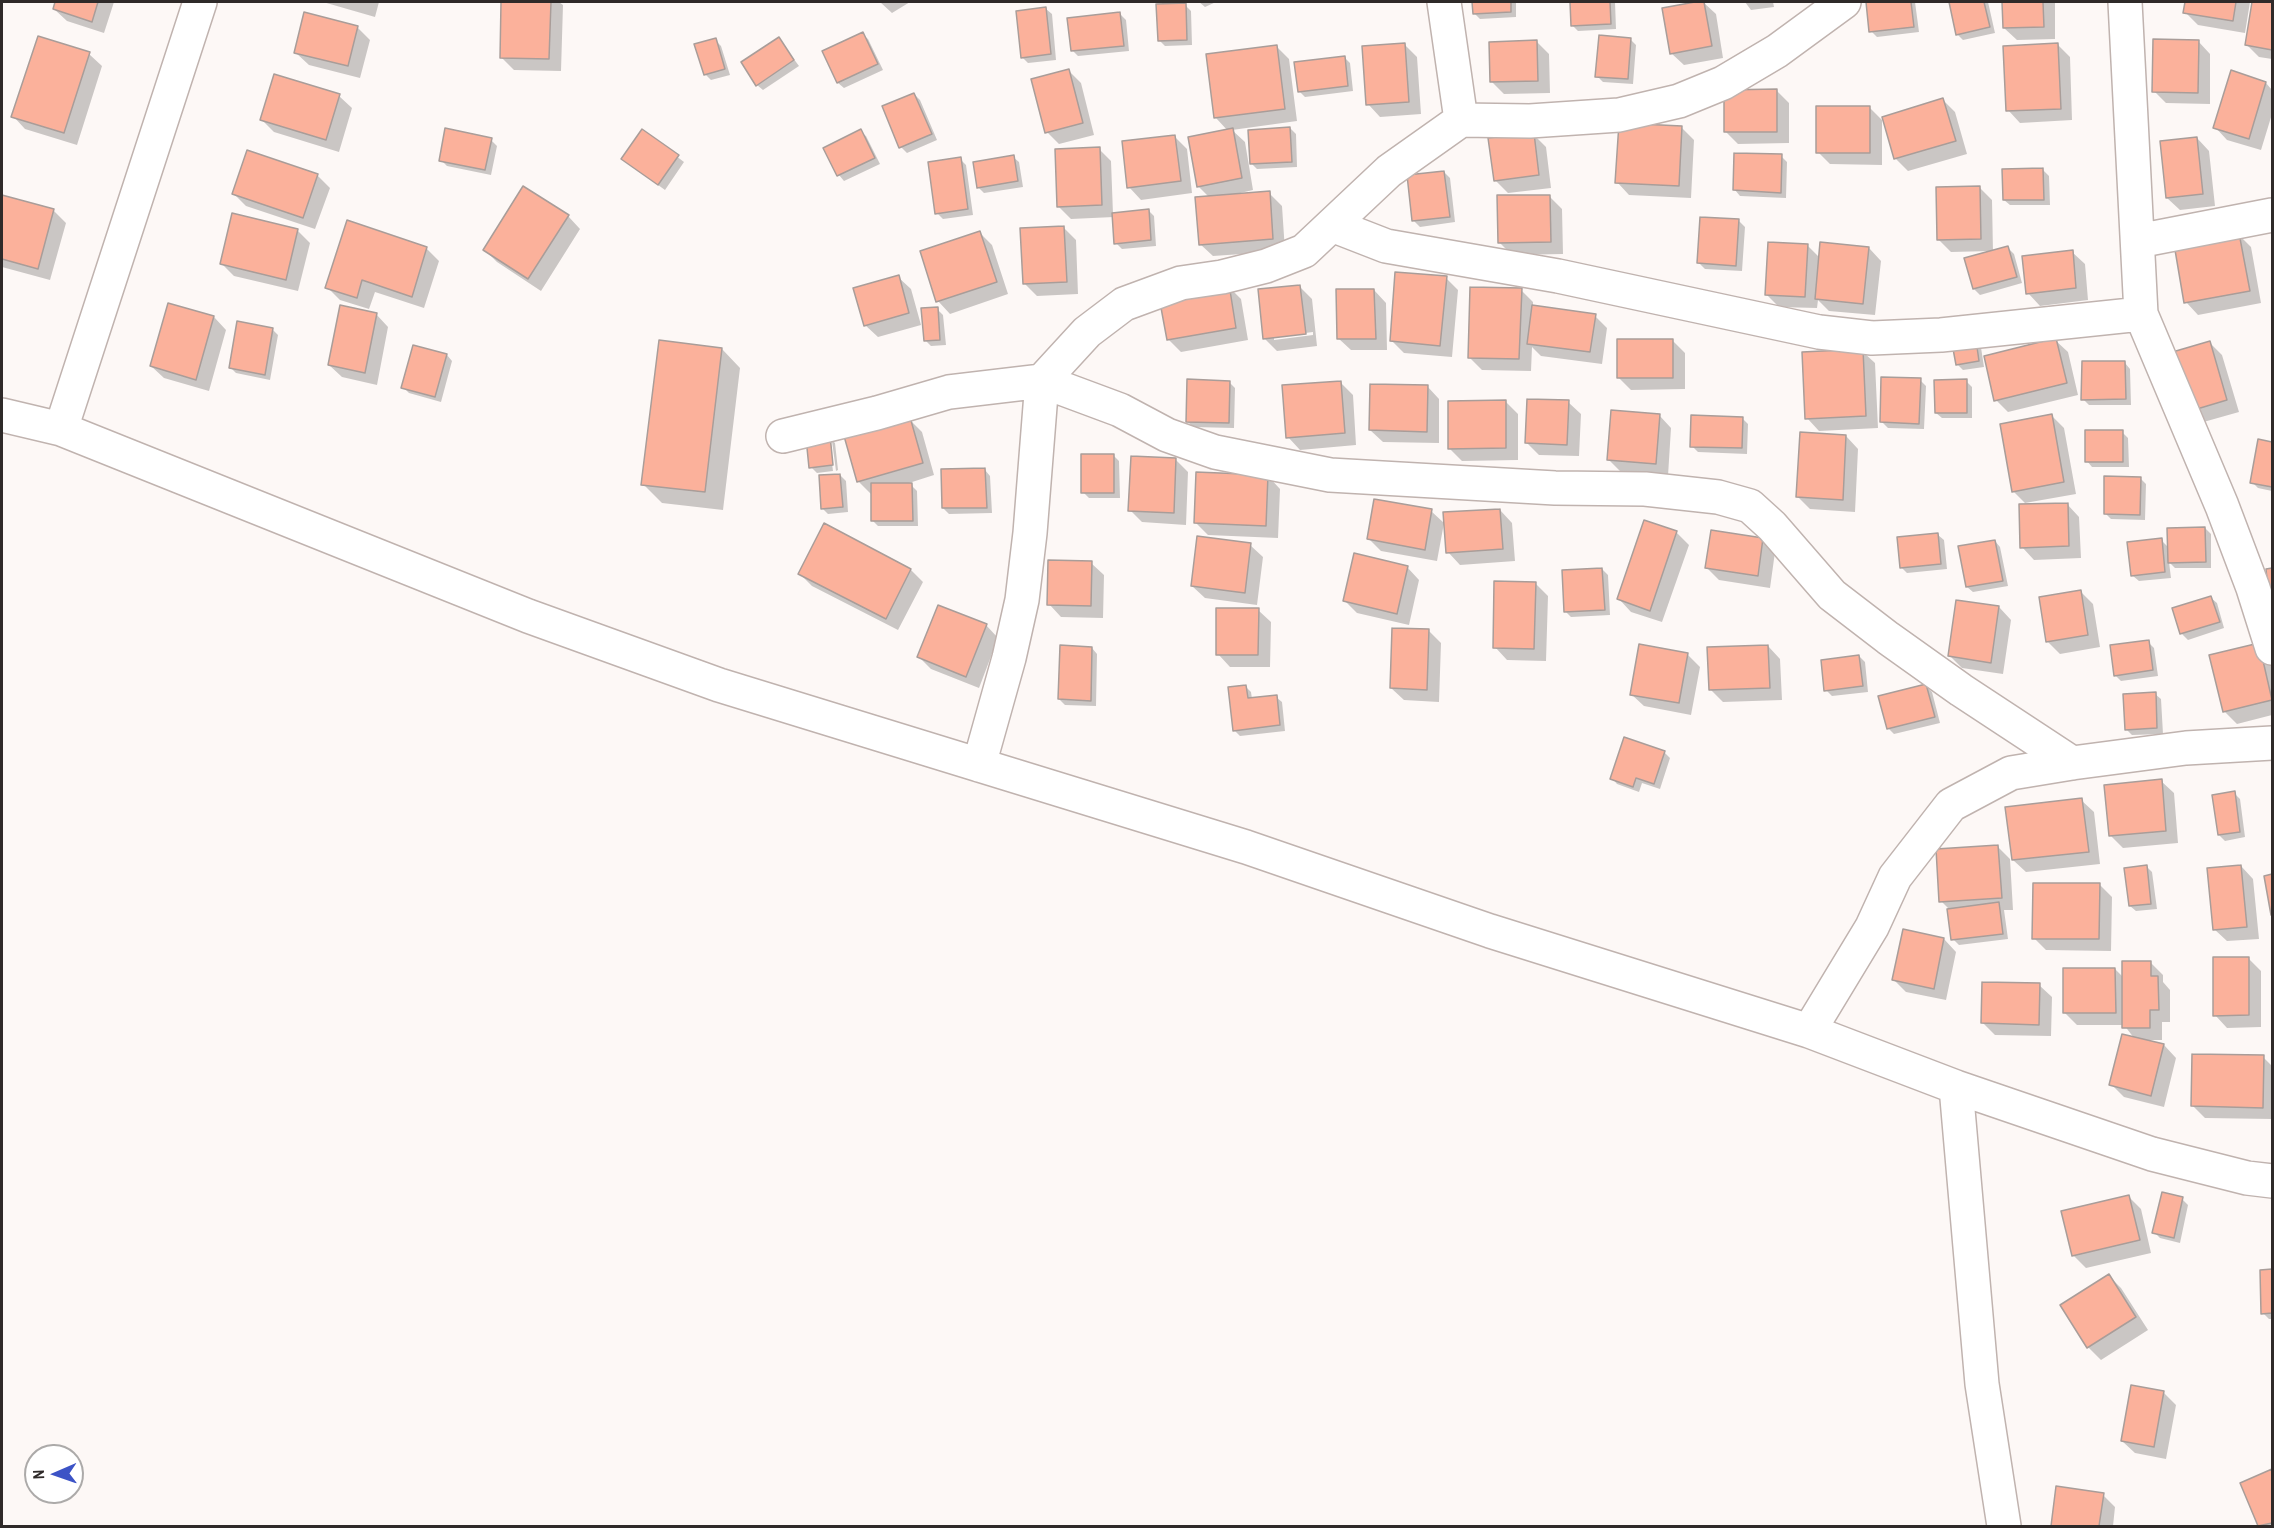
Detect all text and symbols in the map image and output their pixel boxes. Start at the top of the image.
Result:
north arrow [24,1444,84,1504]
text: N [27,1469,49,1480]

